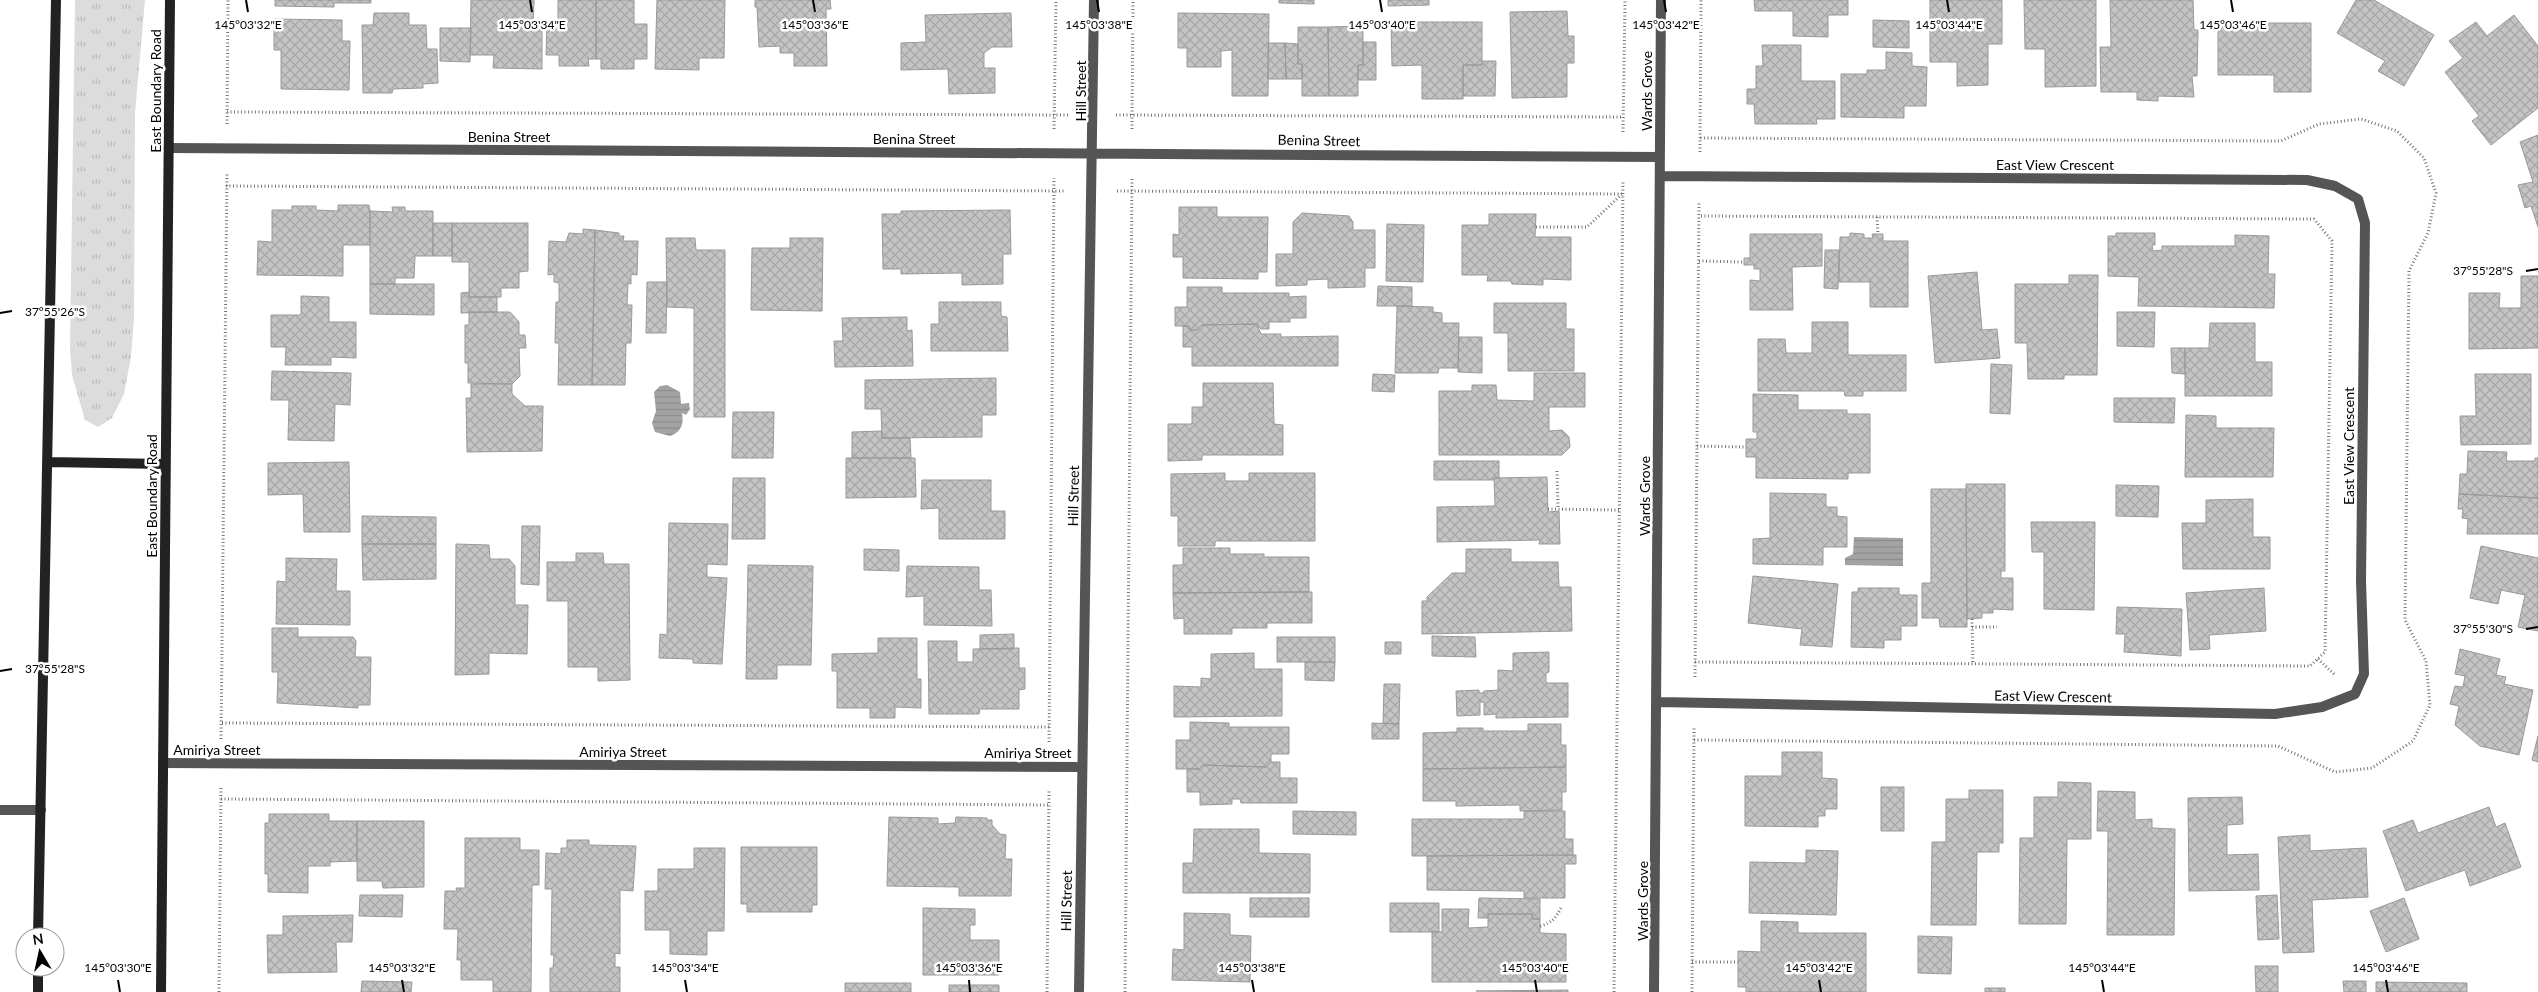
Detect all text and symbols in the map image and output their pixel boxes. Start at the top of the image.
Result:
text: 145°03'32"E [214,17,282,32]
text: 145°03'34"E [498,17,566,32]
text: 145°03'36"E [781,17,849,32]
text: 145°03'38"E [1065,17,1133,32]
text: 145°03'40"E [1348,17,1416,32]
text: 145°03'42"E [1632,17,1700,32]
text: 145°03'44"E [1915,17,1983,32]
text: 145°03'46"E [2199,17,2267,32]
street label: East Boundary Road [147,29,164,153]
street label: Wards Grove [1638,51,1655,131]
street label: Hill Street [1072,61,1089,122]
street label: Benina Street [468,128,550,145]
street label: Benina Street [873,130,955,147]
street label: Benina Street [1277,131,1361,149]
street label: East View Crescent [1996,156,2114,173]
text: 37°55'28"S [2453,263,2513,278]
text: 37°55'26"S [25,304,85,319]
street label: East View Crescent [2340,387,2357,505]
street label: East Boundary Road [143,434,160,558]
street label: Wards Grove [1636,456,1653,536]
street label: Hill Street [1064,465,1082,527]
text: 37°55'30"S [2453,621,2513,636]
text: 37°55'28"S [25,661,85,676]
street label: East View Crescent [1994,686,2112,706]
street label: Amiriya Street [173,741,261,758]
street label: Amiriya Street [579,743,667,760]
street label: Amiriya Street [984,744,1072,761]
street label: Wards Grove [1634,861,1651,941]
street label: Hill Street [1057,870,1075,932]
north arrow [15,927,65,977]
text: N [31,929,45,948]
text: 145°03'30"E [84,960,152,975]
text: 145°03'32"E [368,960,436,975]
text: 145°03'34"E [651,960,719,975]
text: 145°03'36"E [935,960,1003,975]
text: 145°03'38"E [1218,960,1286,975]
text: 145°03'40"E [1501,960,1569,975]
text: 145°03'42"E [1785,960,1853,975]
text: 145°03'44"E [2068,960,2136,975]
text: 145°03'46"E [2352,960,2420,975]

